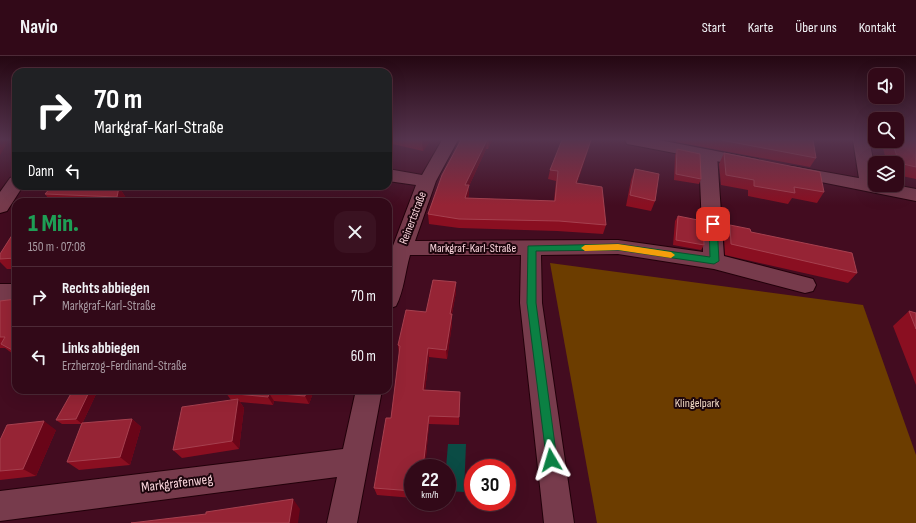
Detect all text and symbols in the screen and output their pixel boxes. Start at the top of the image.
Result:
text: Navio [20,16,58,39]
text: Start [702,19,726,36]
text: Karte [748,19,773,36]
text: Über uns [795,19,837,36]
text: Kontakt [859,19,896,36]
map controls [868,68,904,192]
button: sound [868,68,904,104]
text: 70 m [94,83,142,116]
icon: right [28,84,80,136]
button: search [868,112,904,148]
text: Markgraf-Karl-Straße [94,117,224,138]
button: layers [868,156,904,192]
icon: left [62,160,84,182]
text: Dann [28,162,54,181]
street label: Reinertstraße [396,189,430,246]
pin [696,207,730,241]
text: 1 Min. [28,209,79,238]
button: close [334,211,376,253]
icon: arrive [702,213,724,235]
text: 150 m · 07:08 [28,239,86,255]
street label: Markgraf-Karl-Straße [430,241,516,256]
text: Rechts abbiegen [62,279,150,298]
icon: right [28,286,50,308]
text: 70 m [351,287,376,306]
text: Markgraf-Karl-Straße [62,298,156,314]
text: Links abbiegen [62,339,140,358]
icon: left [28,346,50,368]
text: 60 m [351,347,376,366]
text: Erzherzog-Ferdinand-Straße [62,358,187,374]
park label: Klingelpark [675,396,720,411]
position arrow [530,439,572,481]
speed limit sign: 30 [464,459,516,511]
text: 22 [421,468,439,492]
street label: Markgrafenweg [140,470,214,496]
text: km/h [421,489,439,501]

